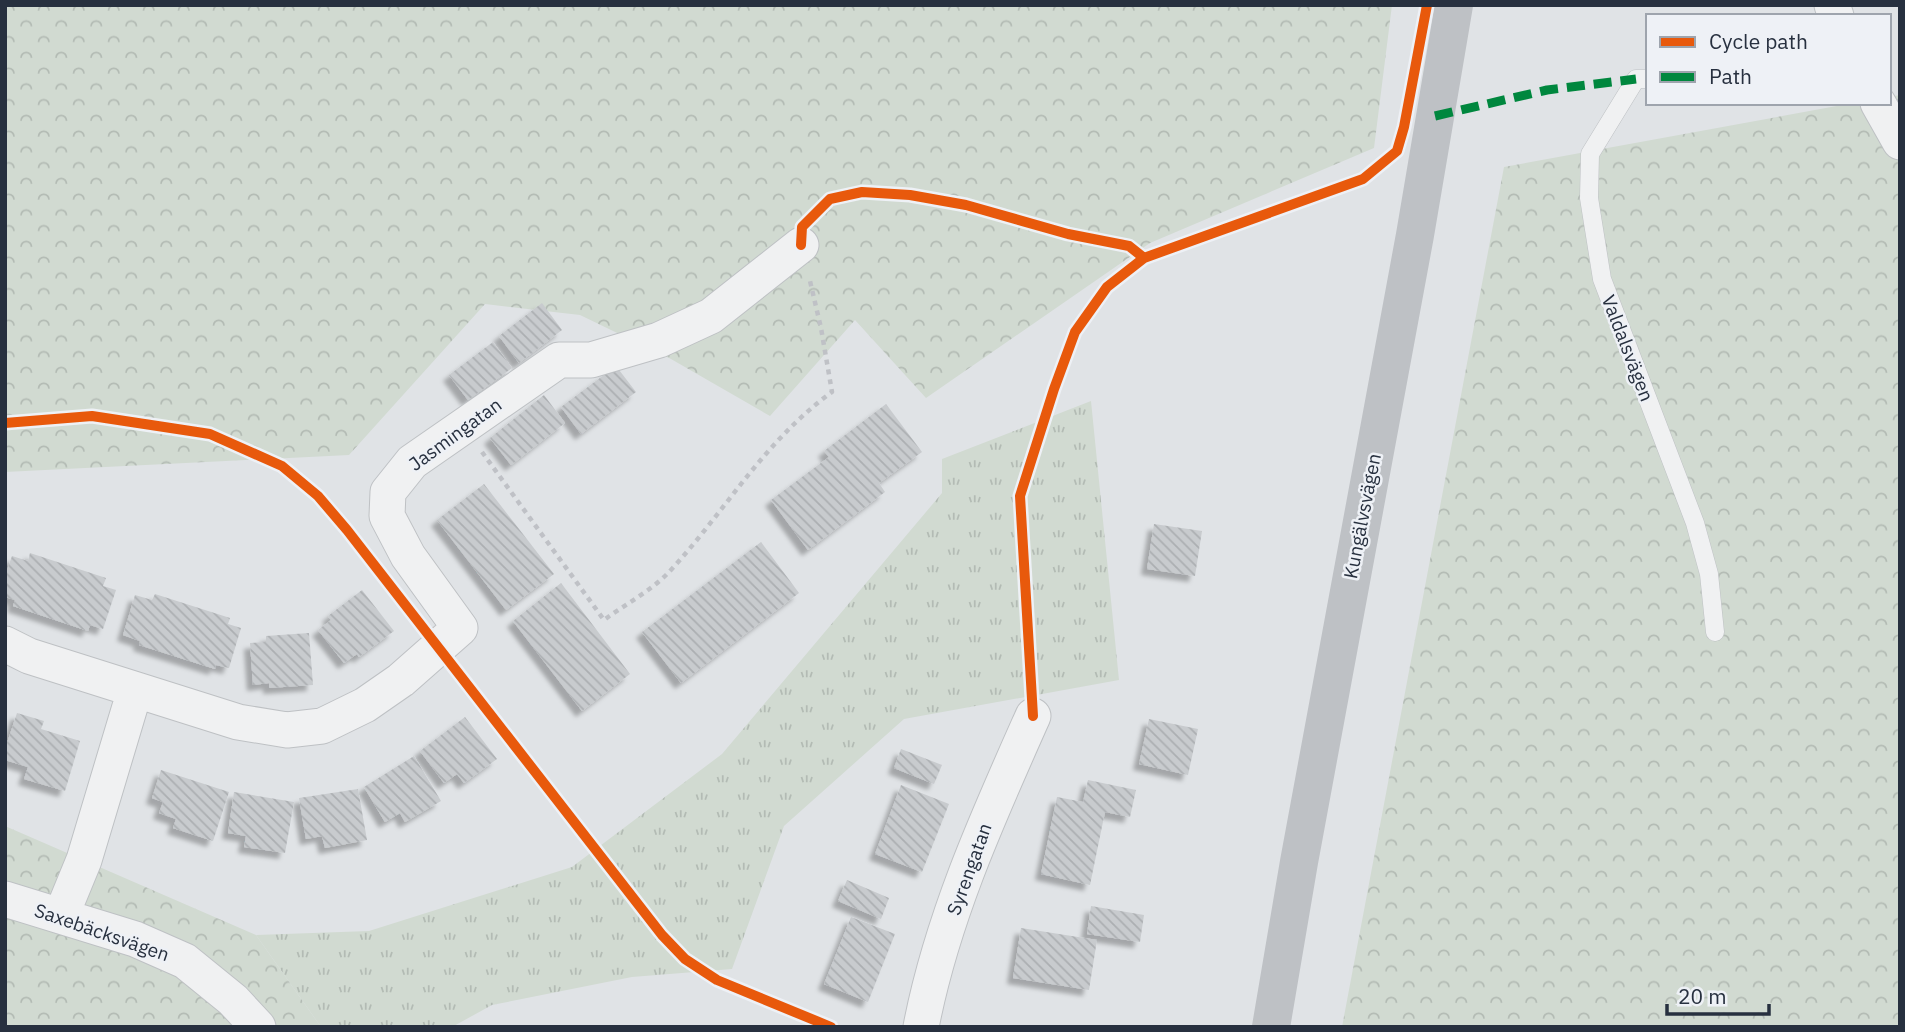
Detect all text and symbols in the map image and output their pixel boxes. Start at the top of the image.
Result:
legend [1646,14,1891,105]
text: Cycle path [1709,27,1808,55]
text: Path [1709,62,1752,90]
street label: Valdalsvägen [1597,291,1659,405]
street label: Jasmingatan [404,392,506,476]
street label: Kungälvsvägen [1338,451,1386,581]
street label: Syrengatan [941,820,997,918]
street label: Saxebäcksvägen [31,898,173,966]
scale bar [1667,972,1769,1016]
text: 20 m [1678,982,1727,1010]

